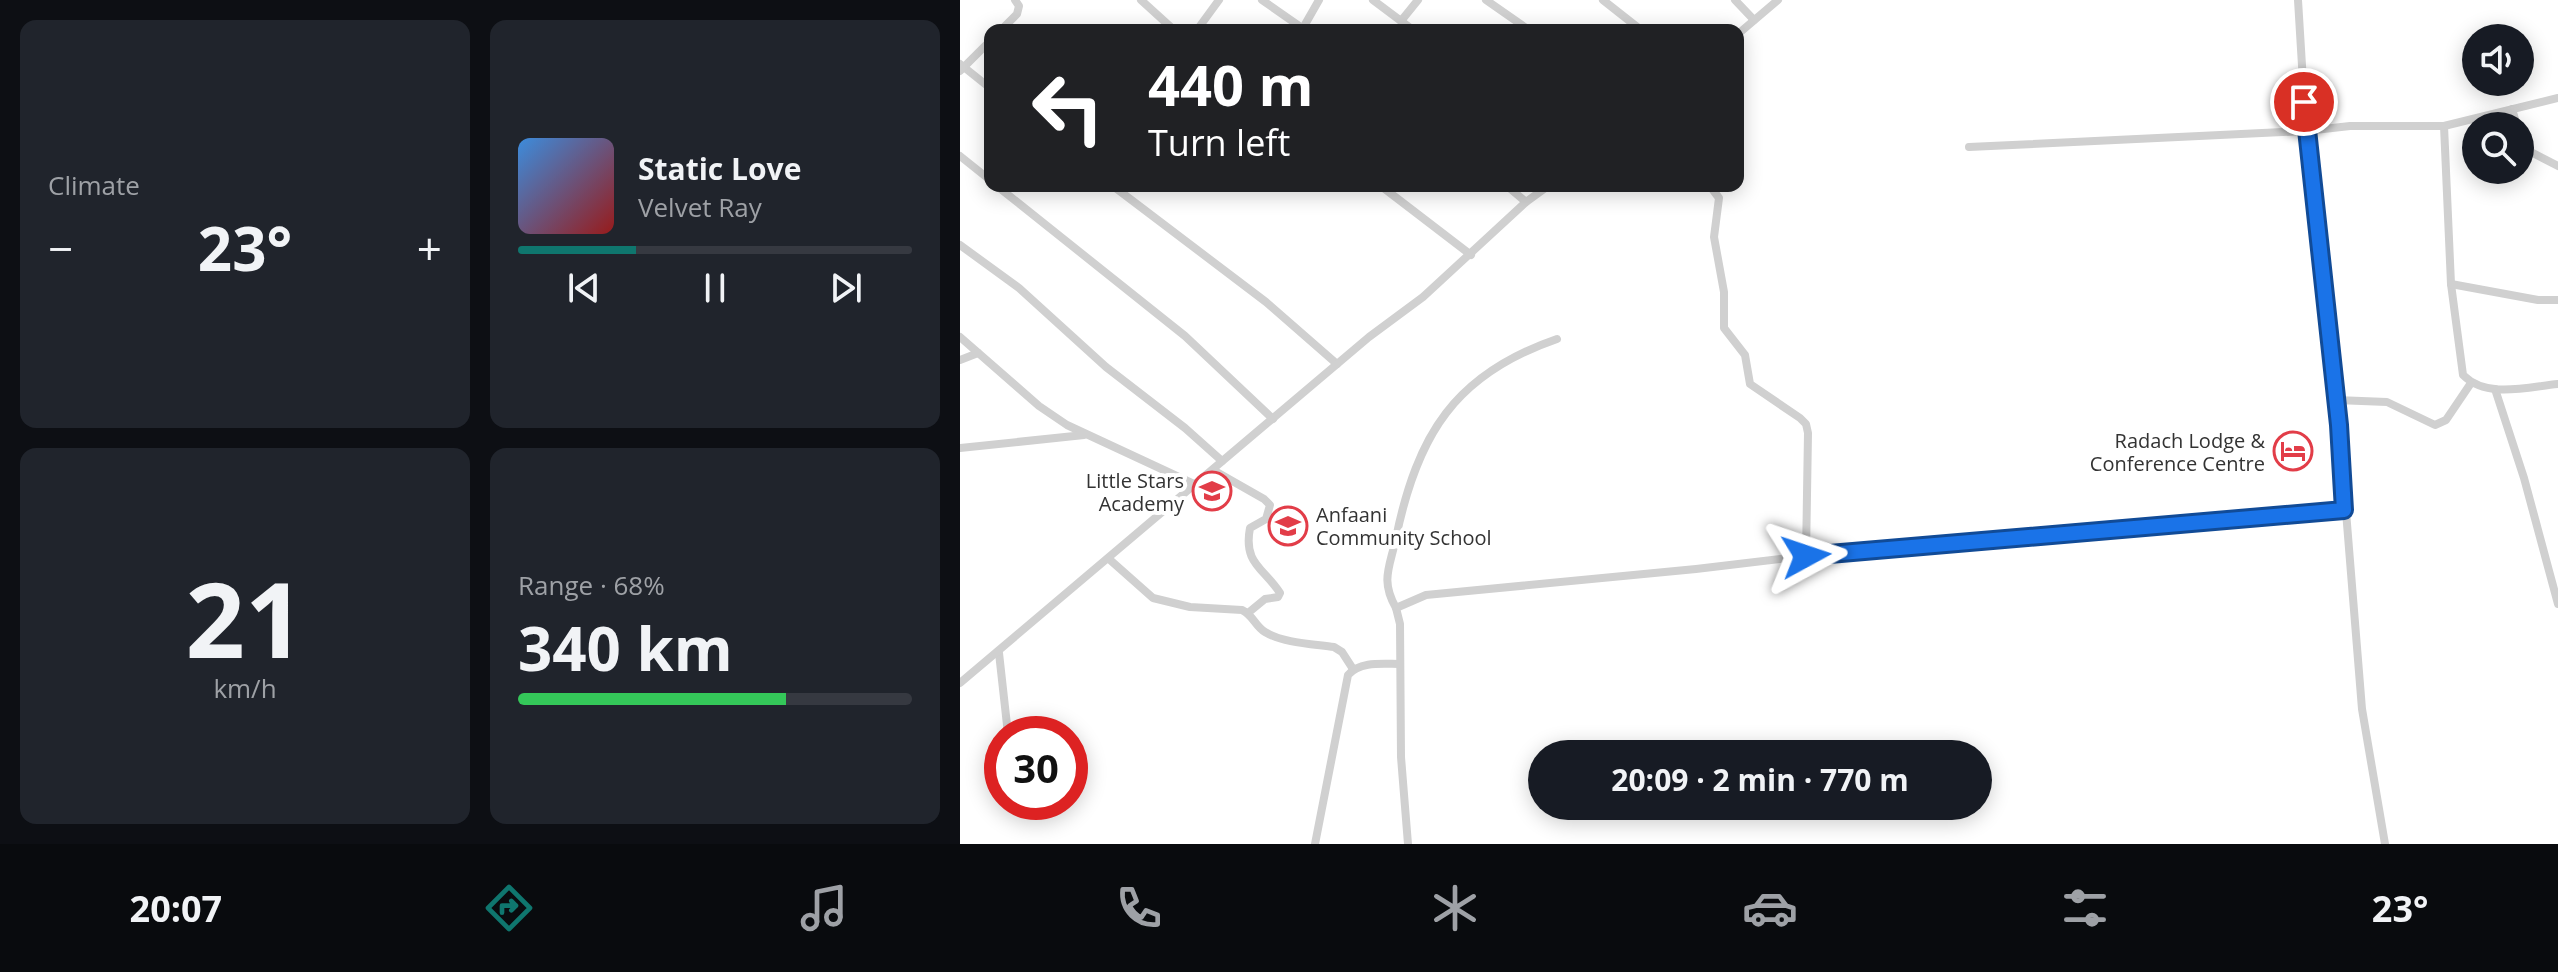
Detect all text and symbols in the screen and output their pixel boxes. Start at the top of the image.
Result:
map controls [2462,24,2534,184]
button: sound [2462,24,2534,96]
text: 440 m [1148,46,1314,122]
icon: left [1016,56,1120,160]
pin [2270,68,2338,136]
icon: arrive [2282,80,2326,124]
button: search [2462,112,2534,184]
text: Turn left [1148,118,1290,167]
text: Static Love [638,148,801,189]
text: Climate [48,167,140,203]
text: Velvet Ray [638,189,762,225]
text: 23° [198,207,292,289]
text: − [48,218,73,278]
text: + [417,218,442,278]
icon: previous [562,266,606,310]
icon: pause [693,266,737,310]
icon: next [824,266,868,310]
place label: Radach Lodge & Conference Centre [2090,427,2265,477]
hotel icon: Radach Lodge & Conference Centre [2272,430,2314,472]
place label: Little Stars Academy [1086,467,1185,517]
school or university icon: Little Stars Academy [1191,470,1233,512]
place label: Anfaani Community School [1316,501,1492,551]
school or university icon: Anfaani Community School [1267,505,1309,547]
position arrow [1764,514,1848,598]
text: 21 [186,547,304,688]
text: Range · 68% [518,567,665,603]
text: 340 km [518,607,733,689]
text: km/h [213,670,277,706]
speed limit sign: 30 [984,716,1088,820]
text: 20:09 · 2 min · 770 m [1611,759,1909,800]
icon: directions [481,880,537,936]
icon: music [796,880,852,936]
icon: phone [1111,880,1167,936]
icon: climate [1427,880,1483,936]
icon: car [1742,880,1798,936]
icon: filters [2057,880,2113,936]
text: 20:07 [130,884,222,933]
text: 23° [2372,884,2428,933]

